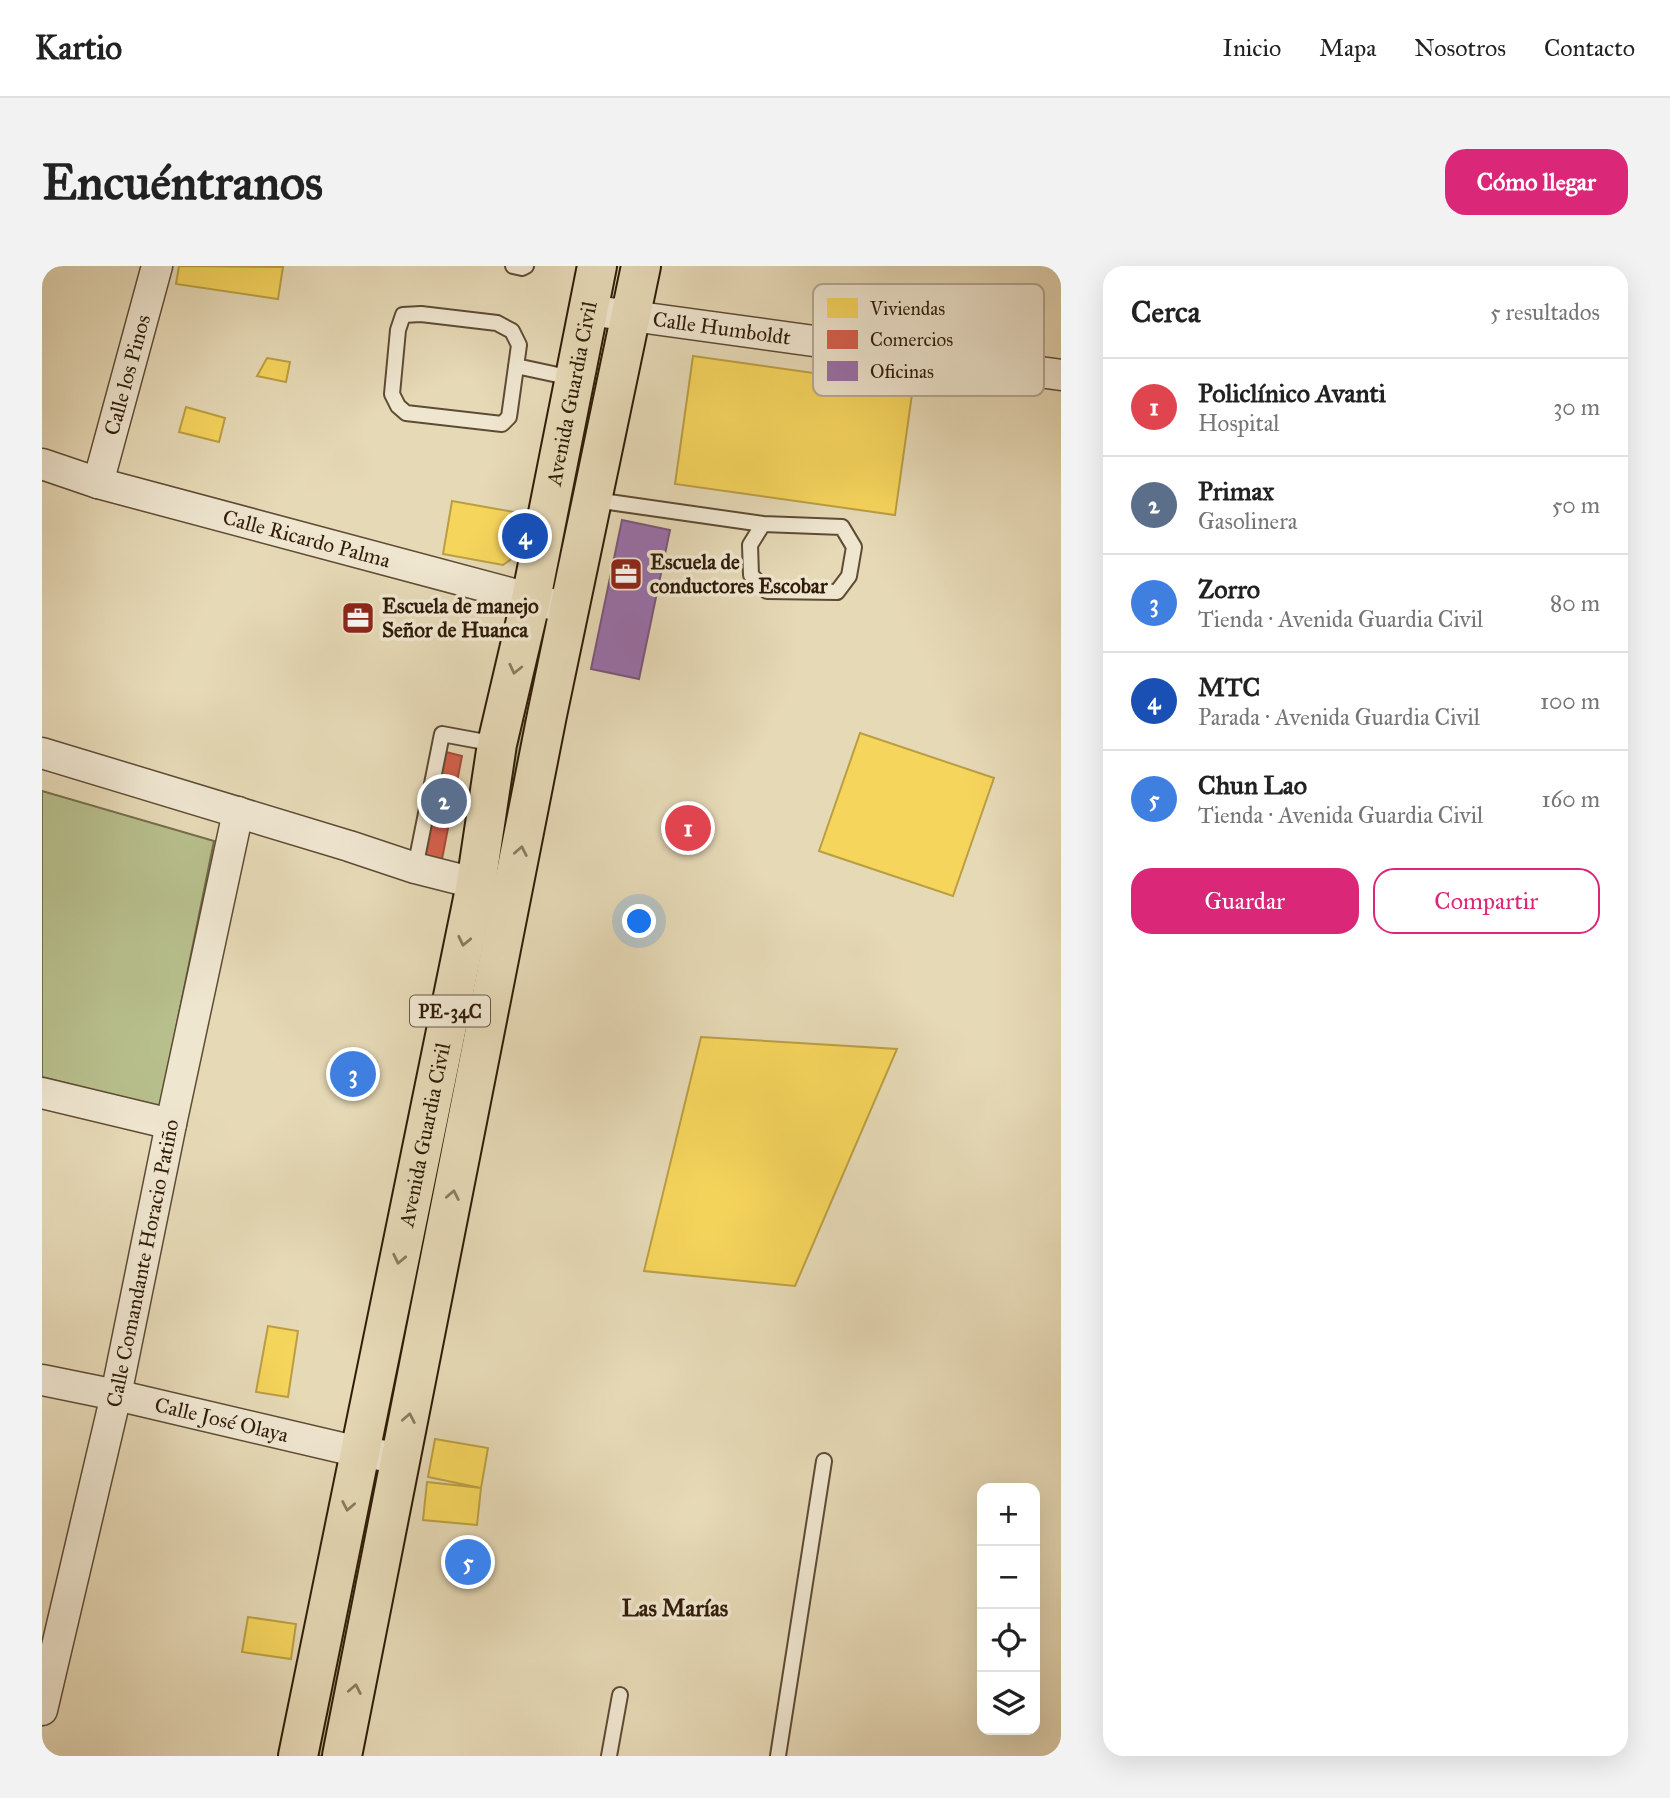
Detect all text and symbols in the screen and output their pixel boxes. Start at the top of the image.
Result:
text: Kartio [35,28,122,68]
text: Inicio [1223,33,1281,63]
text: Mapa [1319,33,1376,63]
text: Nosotros [1414,33,1506,63]
text: Contacto [1544,33,1635,63]
button: Cómo llegar [1445,149,1628,215]
text: Encuéntranos [42,153,323,212]
legend [813,284,1044,396]
text: Cerca [1131,294,1200,330]
text: Viviendas [869,297,945,320]
text: 5 resultados [1490,298,1600,326]
street label: Avenida Guardia Civil [541,299,603,489]
street label: Calle Humboldt [651,306,793,351]
street label: Calle los Pinos [99,312,156,438]
text: Comercios [870,328,953,351]
text: Oficinas [870,360,934,383]
text: Policlínico Avanti [1198,377,1386,409]
text: 1 [1149,393,1159,421]
text: 30 m [1553,393,1600,421]
text: Hospital [1198,409,1280,437]
text: Primax [1198,475,1274,507]
text: 2 [1148,491,1160,519]
text: 50 m [1552,491,1600,519]
street label: Calle Ricardo Palma [220,504,393,574]
text: Gasolinera [1198,507,1298,535]
pin: 4 [502,510,548,562]
place label: Escuela de conductores Escobar [650,549,829,599]
office icon: Escuela de conductores Escobar [607,555,645,593]
text: Zorro [1198,573,1260,605]
text: 3 [1149,589,1159,617]
text: 80 m [1550,589,1600,617]
place label: Escuela de manejo Señor de Huanca [382,593,539,643]
office icon: Escuela de manejo Señor de Huanca [339,599,377,637]
text: Tienda · Avenida Guardia Civil [1198,605,1483,633]
one-way arrow [509,663,523,675]
text: MTC [1198,671,1260,703]
text: 4 [1148,687,1160,715]
text: 100 m [1540,687,1600,715]
text: Parada · Avenida Guardia Civil [1198,703,1480,731]
text: Chun Lao [1198,769,1307,801]
pin: 2 [421,775,467,827]
text: 5 [1149,785,1159,813]
text: 160 m [1542,785,1600,813]
text: Tienda · Avenida Guardia Civil [1198,801,1483,829]
pin: 1 [665,802,711,854]
one-way arrow [512,845,527,857]
button: Guardar [1131,868,1359,934]
button: Compartir [1373,868,1600,934]
your location [622,904,656,938]
one-way arrow [458,935,473,947]
road number: PE-34C [410,996,490,1026]
street label: Avenida Guardia Civil [393,1040,456,1230]
pin: 3 [330,1048,376,1100]
street label: Calle Comandante Horacio Patiño [101,1117,185,1410]
one-way arrow [444,1189,459,1201]
one-way arrow [392,1253,407,1265]
street label: Calle José Olaya [152,1392,291,1448]
one-way arrow [400,1412,415,1424]
map controls [977,1483,1040,1735]
button: + [977,1483,1040,1546]
one-way arrow [342,1500,357,1512]
pin: 5 [445,1536,491,1588]
button: − [977,1546,1040,1609]
district label: Las Marías [622,1594,729,1622]
button: locate [977,1609,1040,1672]
button: layers [977,1672,1040,1735]
one-way arrow [347,1683,362,1695]

